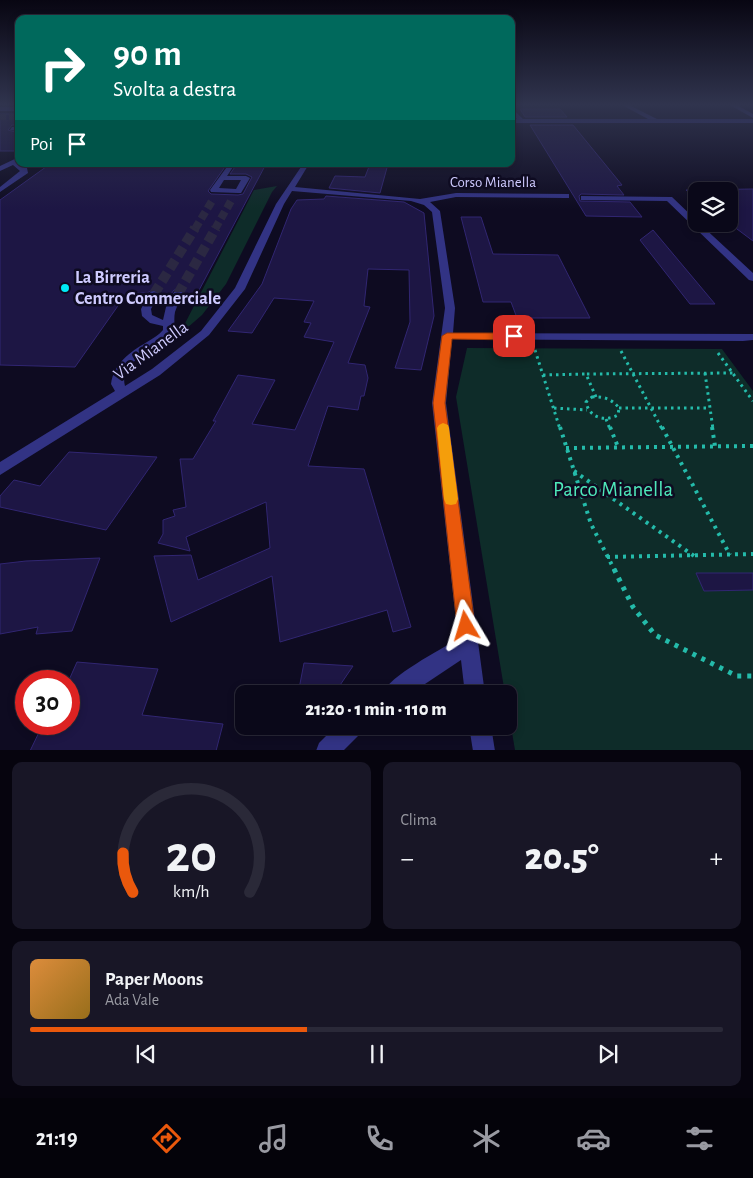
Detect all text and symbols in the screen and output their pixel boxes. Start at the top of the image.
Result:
icon: right [30,35,95,100]
text: 90 m [113,37,182,72]
text: Svolta a destra [113,78,237,100]
icon: arrive [63,130,91,158]
text: Poi [30,135,53,154]
street label: Corso Mianella [450,175,536,190]
map controls [688,182,738,232]
button: layers [688,182,738,232]
place label: La Birreria Centro Commerciale [75,269,221,308]
marker: La Birreria Centro Commerciale [59,282,71,294]
pin [493,315,535,357]
street label: Via Mianella [110,318,192,384]
icon: arrive [500,322,528,350]
park label: Parco Mianella [553,479,673,500]
position arrow [439,599,491,651]
speed limit sign: 30 [15,670,80,735]
text: 21:20 · 1 min · 110 m [305,700,447,719]
text: Clima [401,812,437,828]
text: 20 [165,829,217,881]
text: 20.5° [525,839,599,877]
text: − [401,845,414,873]
text: + [710,845,723,873]
text: km/h [173,883,210,901]
text: Paper Moons [105,970,203,989]
text: Ada Vale [105,992,159,1008]
icon: previous [132,1040,160,1068]
icon: pause [363,1040,391,1068]
icon: next [594,1040,622,1068]
icon: directions [149,1121,184,1156]
icon: music [256,1121,291,1156]
icon: phone [362,1121,397,1156]
icon: climate [469,1121,504,1156]
icon: car [576,1121,611,1156]
icon: filters [682,1121,717,1156]
text: 21:19 [36,1127,78,1149]

